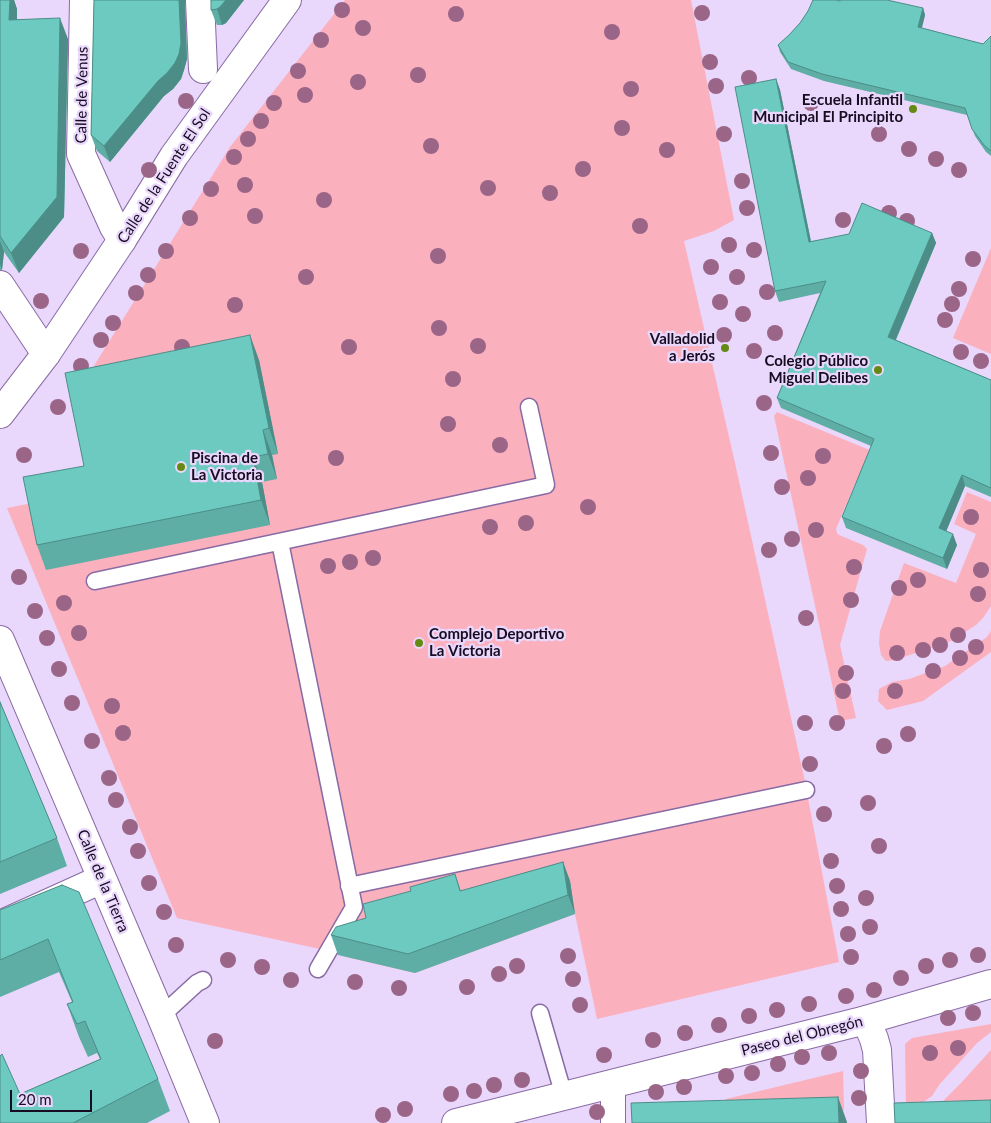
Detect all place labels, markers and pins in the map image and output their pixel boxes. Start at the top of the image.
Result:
place label: Escuela Infantil Municipal El Principito [753,91,903,126]
marker: Escuela Infantil Municipal El Principito [907,103,919,115]
place label: Valladolid a Jerós [650,330,715,365]
marker: Valladolid a Jerós [719,342,731,354]
place label: Colegio Público Miguel Delibes [764,352,868,387]
marker: Colegio Público Miguel Delibes [872,364,884,376]
place label: Piscina de La Victoria [191,449,263,484]
marker: Piscina de La Victoria [175,461,187,473]
place label: Complejo Deportivo La Victoria [429,625,564,660]
marker: Complejo Deportivo La Victoria [413,637,425,649]

